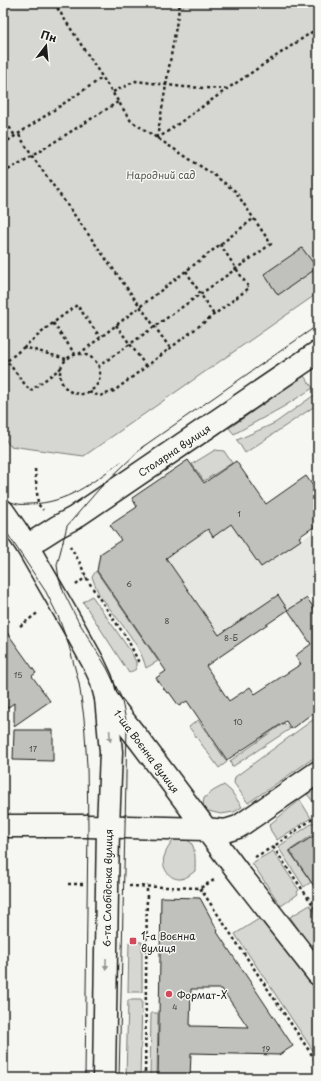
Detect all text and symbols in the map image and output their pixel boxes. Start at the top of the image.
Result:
north arrow [26,26,66,66]
text: Пн [39,26,59,46]
park label: Народний сад [127,167,196,182]
street label: Столярна вулиця [135,420,213,480]
house number: 1 [237,508,241,520]
house number: 6 [126,578,132,590]
house number: 8 [165,615,170,627]
house number: 8-Б [224,632,238,644]
house number: 15 [14,669,22,681]
street label: 1-ша Воєнна вулиця [111,706,183,796]
house number: 10 [233,716,243,728]
one-way arrow [106,730,113,742]
house number: 17 [29,743,38,755]
street label: 6-та Слобідська вулиця [98,829,116,947]
place label: 1-а Воєнна вулиця [141,928,196,955]
marker: 1-а Воєнна вулиця [128,936,138,946]
one-way arrow [103,958,109,971]
place label: Формат-X [177,987,228,1002]
marker: Формат-X [164,989,174,999]
house number: 4 [172,1001,178,1013]
house number: 19 [262,1043,270,1055]

